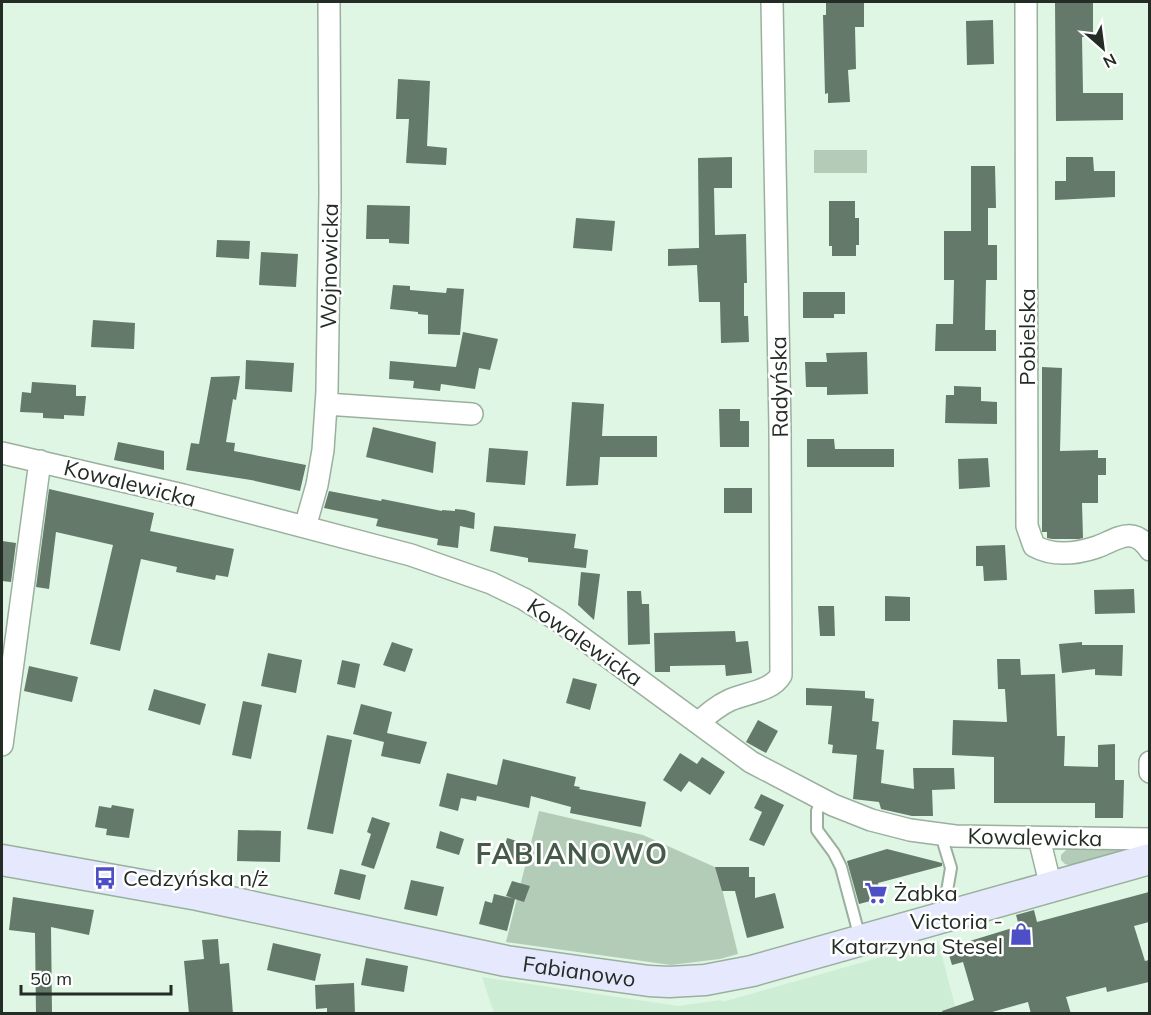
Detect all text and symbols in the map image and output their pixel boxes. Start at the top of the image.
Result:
north arrow [1073,18,1133,78]
text: N [1100,50,1120,73]
street label: Wojnowicka [314,203,344,329]
street label: Pobielska [1013,288,1041,386]
street label: Radyńska [764,336,794,438]
street label: Kowalewicka [61,453,199,513]
street label: Kowalewicka [522,592,648,692]
street label: Kowalewicka [967,822,1103,852]
district label: FABIANOWO [476,836,668,871]
place label: Cedzyńska n/ż [123,864,269,892]
bus stop icon: Cedzyńska n/ż [92,865,118,891]
place label: Żabka [894,879,958,907]
supermarket icon: Żabka [863,880,889,906]
place label: Victoria - Katarzyna Stesel [831,907,1003,960]
shop icon: Victoria - Katarzyna Stesel [1008,921,1034,947]
street label: Fabianowo [521,950,637,993]
scale bar [21,958,171,996]
text: 50 m [30,967,72,990]

